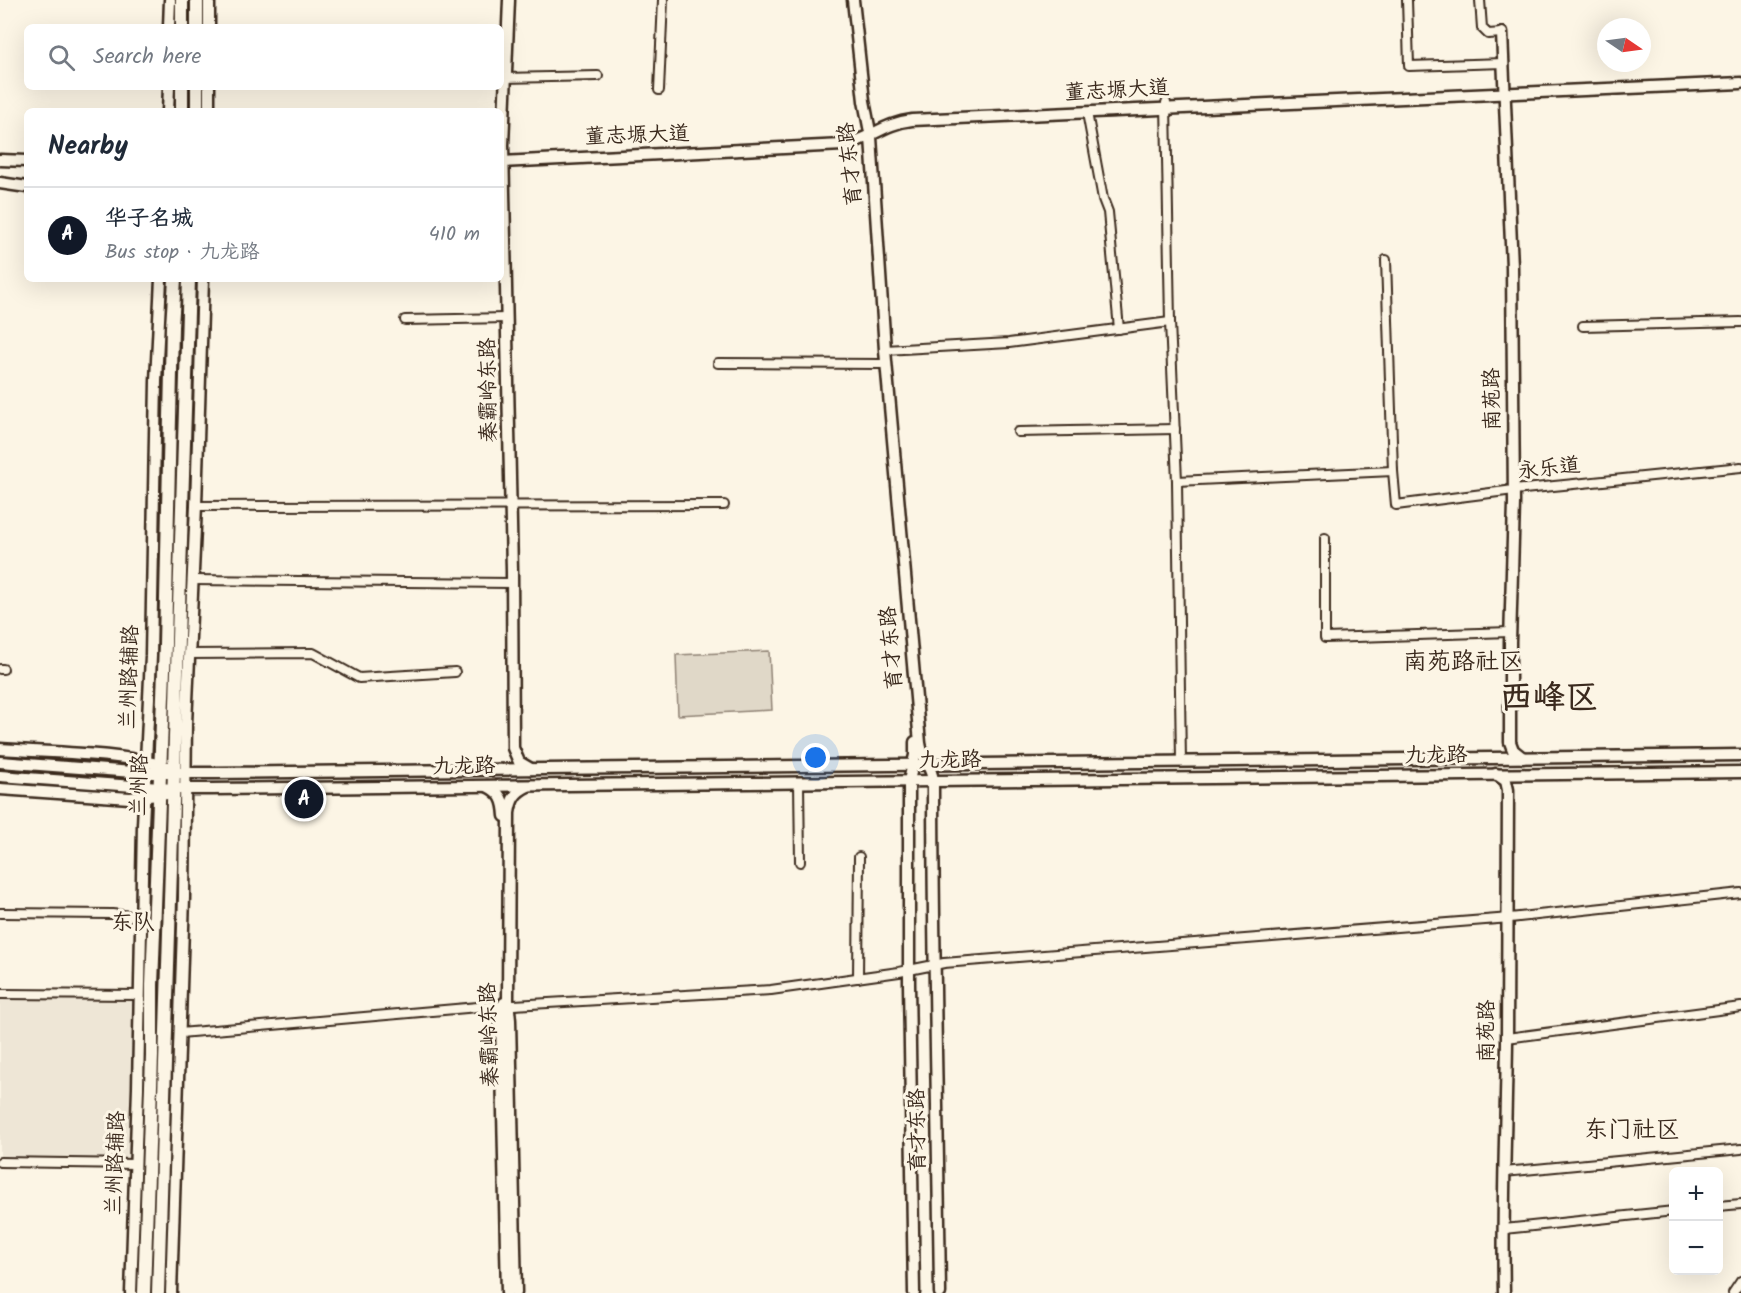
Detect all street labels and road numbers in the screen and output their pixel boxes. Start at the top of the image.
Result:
street label: 董志塬大道 [1064,72,1170,110]
street label: 董志塬大道 [584,118,690,154]
street label: 育才东路 [830,121,872,207]
street label: 秦霸岭东路 [472,337,506,443]
street label: 南苑路 [1476,367,1510,431]
street label: 永乐道 [1516,449,1582,489]
street label: 育才东路 [872,605,912,691]
street label: 兰州路辅路 [112,624,148,730]
street label: 九龙路 [1404,739,1468,773]
street label: 九龙路 [918,744,982,778]
street label: 九龙路 [432,750,496,784]
street label: 兰州路 [122,753,158,817]
street label: 秦霸岭东路 [472,982,508,1088]
street label: 南苑路 [1471,1000,1504,1063]
street label: 育才东路 [901,1088,935,1172]
street label: 兰州路辅路 [98,1110,134,1216]

